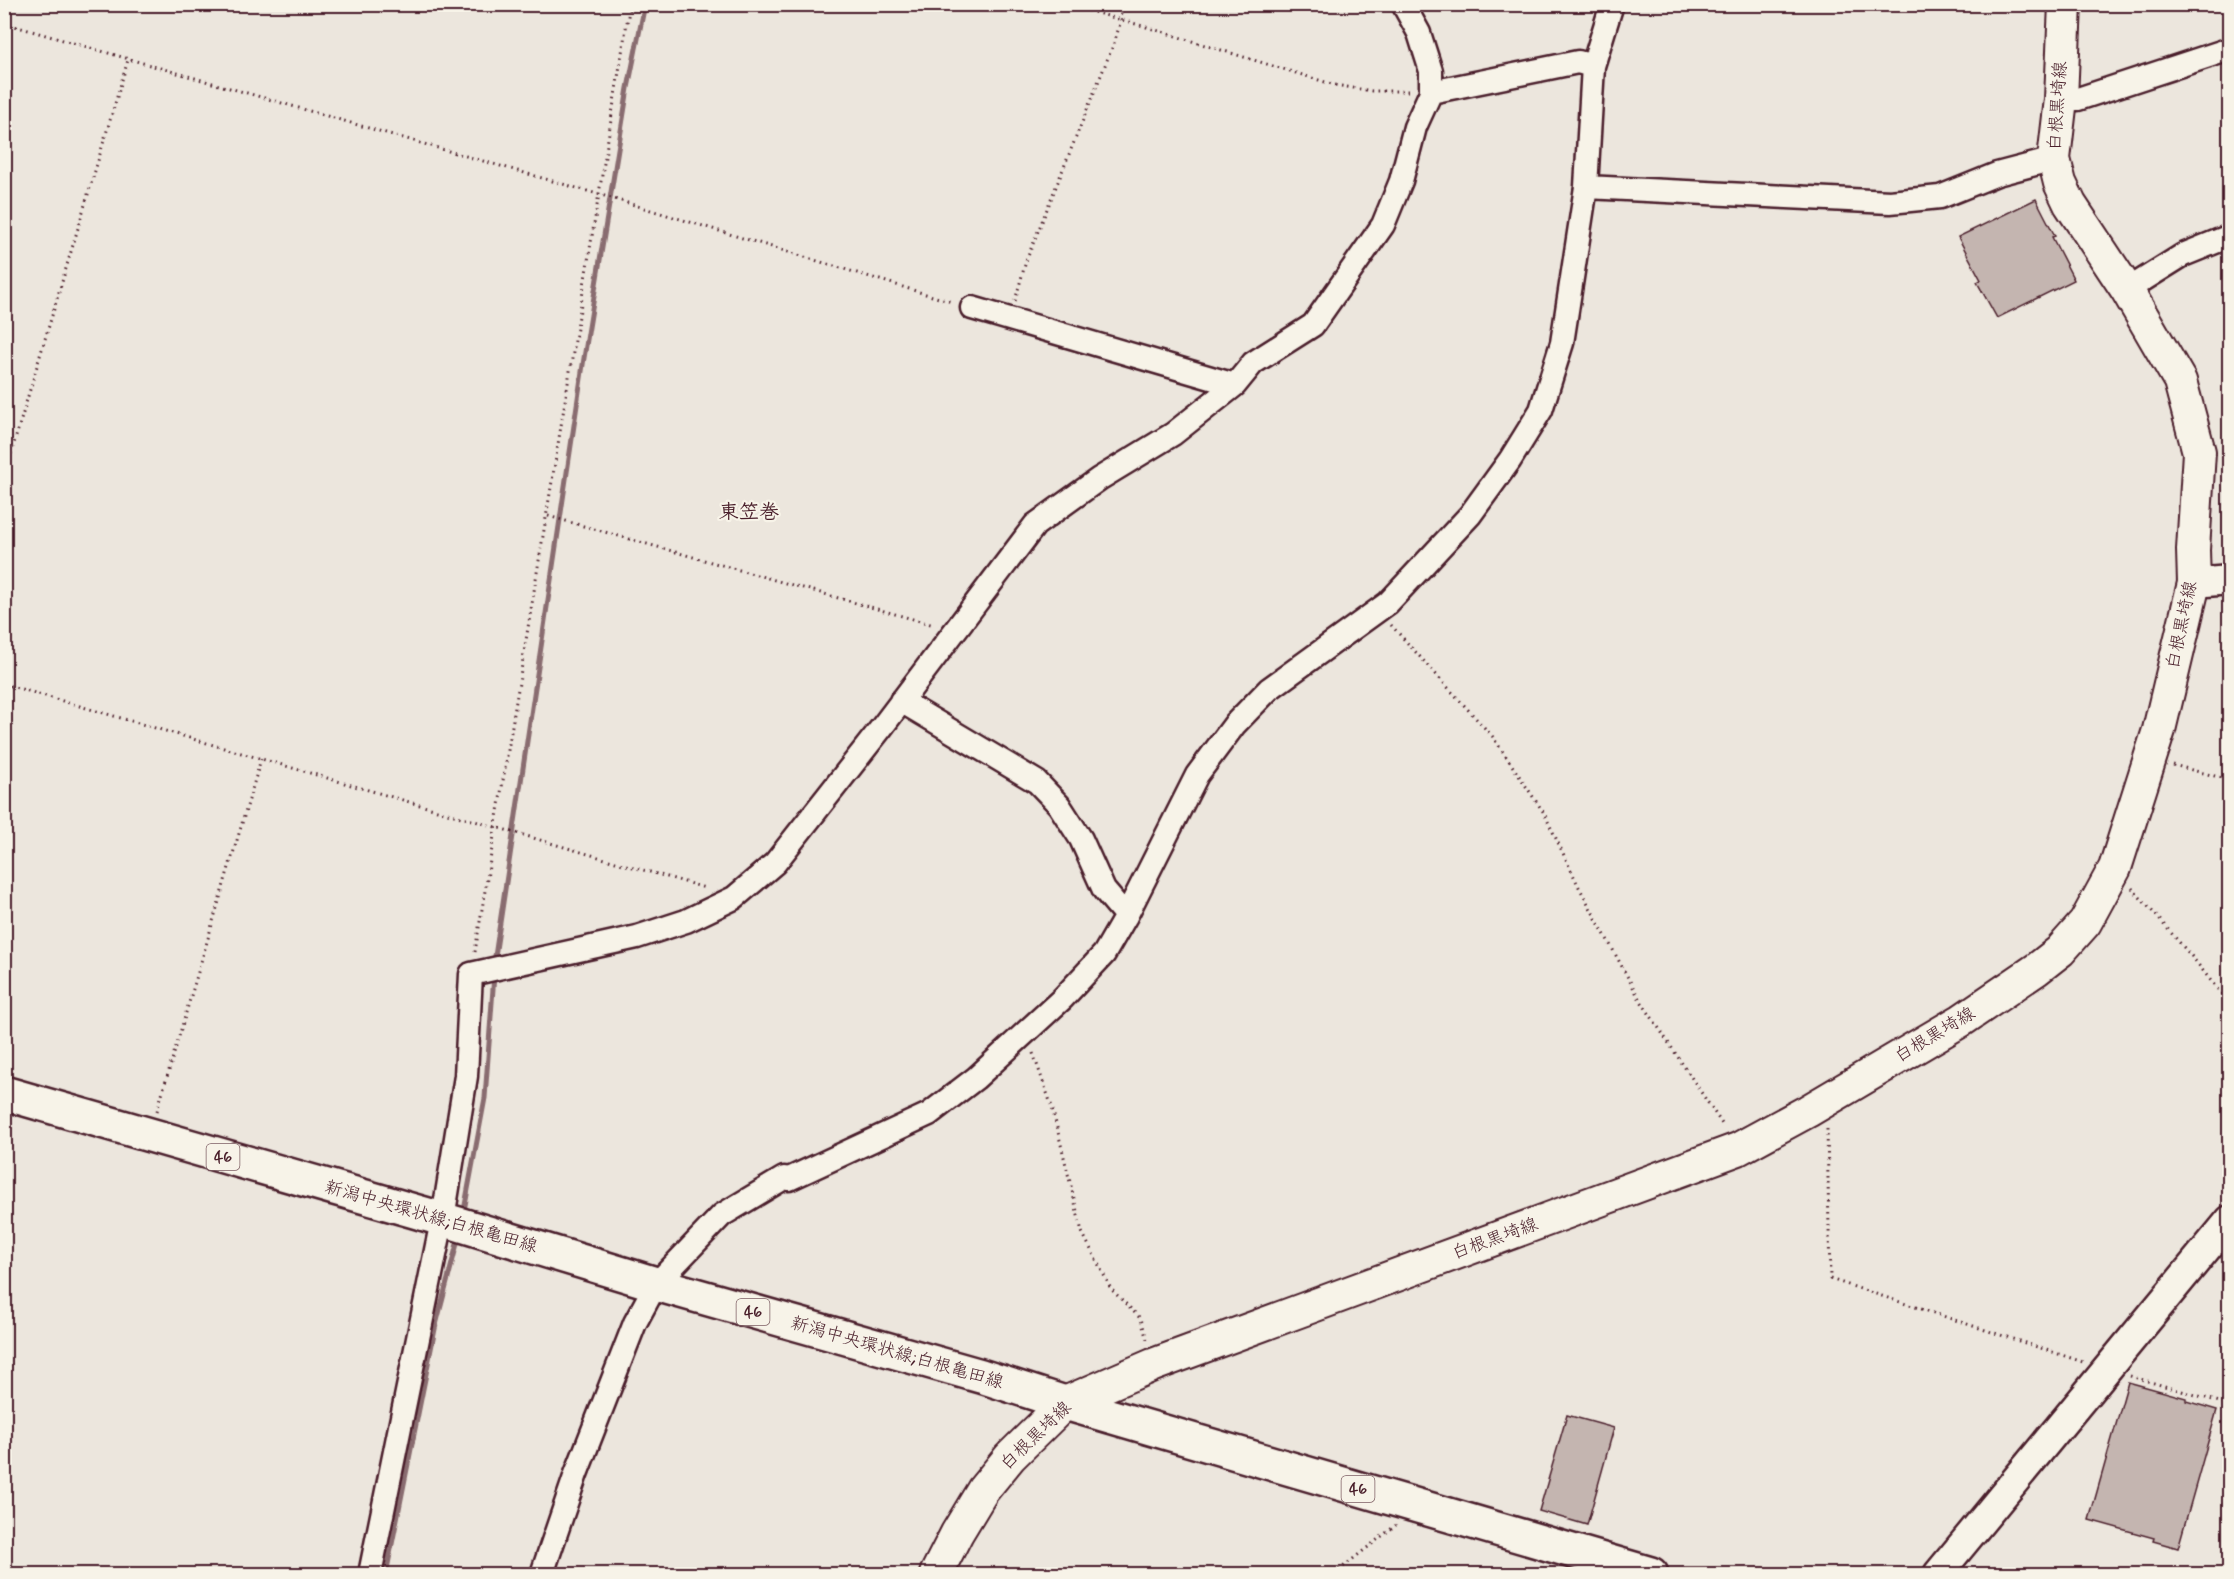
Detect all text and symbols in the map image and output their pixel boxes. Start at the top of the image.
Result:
street label: 白根黒埼線 [2043,60,2073,152]
district label: 東笠巻 [719,499,779,526]
street label: 白根黒埼線 [2161,578,2203,672]
street label: 白根黒埼線 [1890,1002,1980,1068]
road number: 46 [206,1144,240,1170]
street label: 新潟中央環状線;白根亀田線 [322,1175,540,1259]
street label: 白根黒埼線 [1449,1212,1541,1266]
road number: 46 [736,1299,770,1325]
street label: 新潟中央環状線;白根亀田線 [788,1311,1006,1395]
street label: 白根黒埼線 [995,1396,1077,1476]
road number: 46 [1342,1476,1374,1502]

